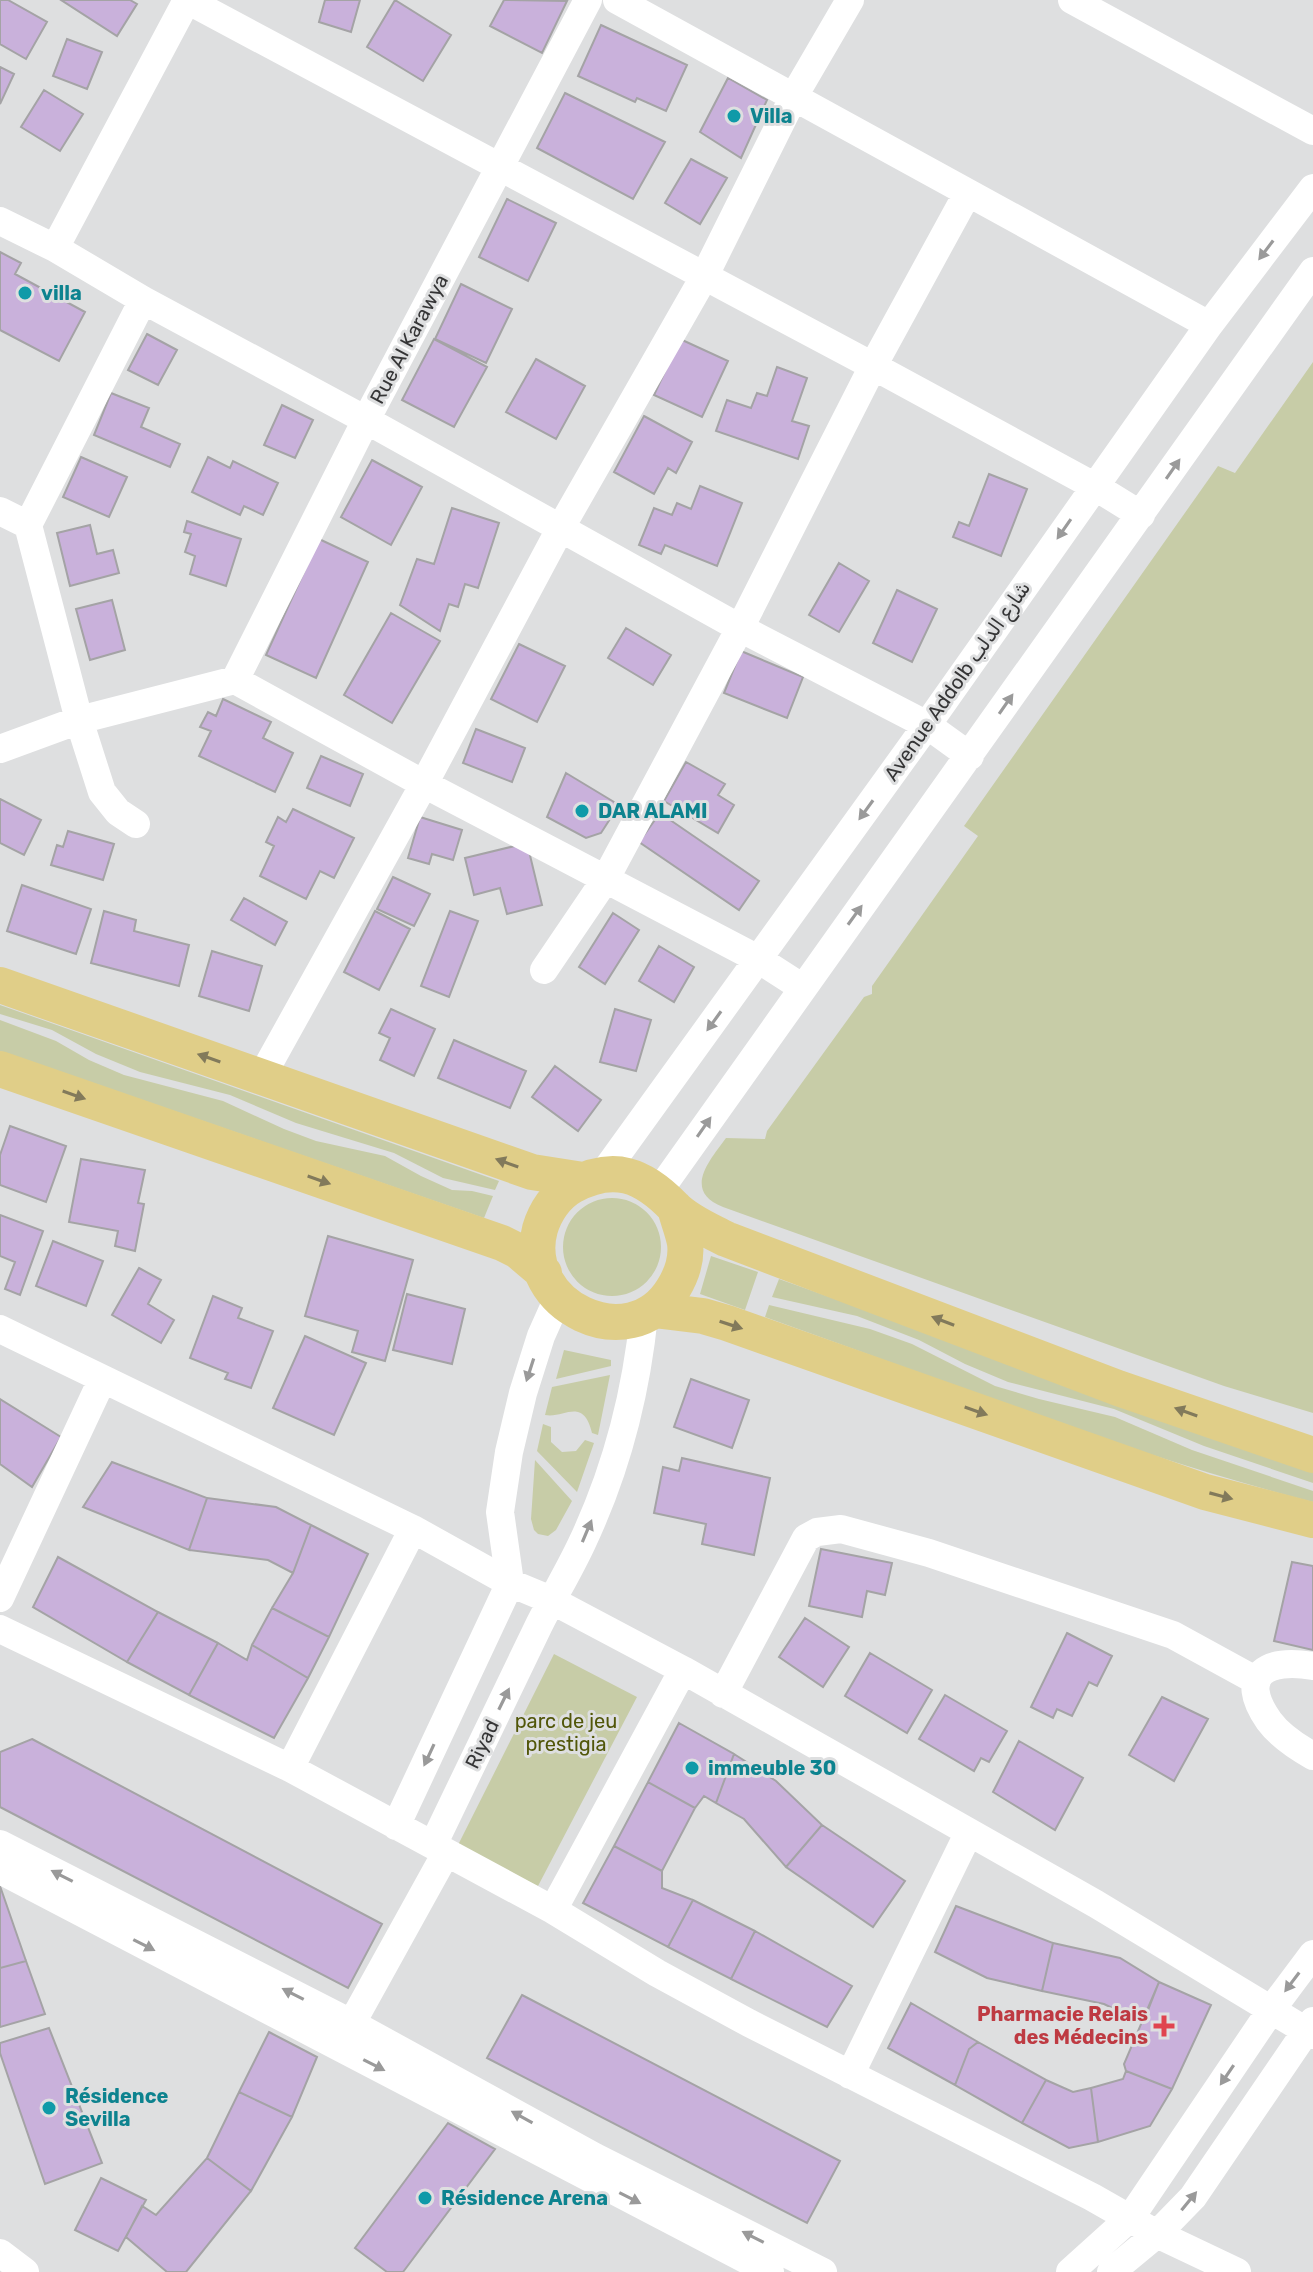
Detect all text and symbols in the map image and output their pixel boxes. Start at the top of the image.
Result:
place label: Villa [750,104,793,128]
marker: Villa [725,107,743,125]
one-way arrow [1258,240,1274,260]
street label: Rue Al Karawya [365,270,453,408]
place label: villa [41,281,82,305]
marker: villa [16,284,34,302]
one-way arrow [1165,458,1181,480]
one-way arrow [1057,518,1072,539]
street label: Avenue Addolb شارع الدلب [879,577,1037,787]
one-way arrow [998,693,1014,715]
place label: DAR ALAMI [598,799,708,823]
one-way arrow [858,799,874,821]
marker: DAR ALAMI [573,802,591,820]
one-way arrow [847,905,862,926]
one-way arrow [706,1010,722,1031]
one-way arrow [197,1051,221,1064]
one-way arrow [62,1089,86,1101]
one-way arrow [696,1117,711,1138]
one-way arrow [495,1156,519,1169]
one-way arrow [308,1174,332,1186]
one-way arrow [931,1314,955,1327]
one-way arrow [719,1319,743,1331]
one-way arrow [524,1359,536,1383]
one-way arrow [964,1405,988,1417]
one-way arrow [1174,1406,1198,1418]
one-way arrow [1209,1491,1234,1503]
one-way arrow [580,1519,593,1543]
one-way arrow [497,1687,511,1710]
park label: parc de jeu prestigia [515,1709,617,1756]
street label: Riyad [460,1716,504,1772]
one-way arrow [422,1743,436,1767]
place label: immeuble 30 [708,1756,836,1780]
marker: immeuble 30 [683,1759,701,1777]
one-way arrow [50,1869,73,1882]
one-way arrow [132,1939,155,1952]
one-way arrow [1284,1972,1300,1992]
one-way arrow [282,1987,305,2000]
place label: Pharmacie Relais des Médecins [977,2002,1148,2049]
marker: Pharmacie Relais des Médecins [1155,2017,1173,2035]
one-way arrow [363,2058,386,2072]
one-way arrow [1220,2064,1235,2085]
place label: Résidence Sevilla [65,2084,169,2131]
marker: Résidence Sevilla [40,2099,58,2117]
one-way arrow [511,2110,534,2124]
place label: Résidence Arena [441,2186,608,2210]
marker: Résidence Arena [416,2189,434,2207]
one-way arrow [619,2190,641,2204]
one-way arrow [1180,2191,1197,2211]
one-way arrow [741,2230,764,2243]

